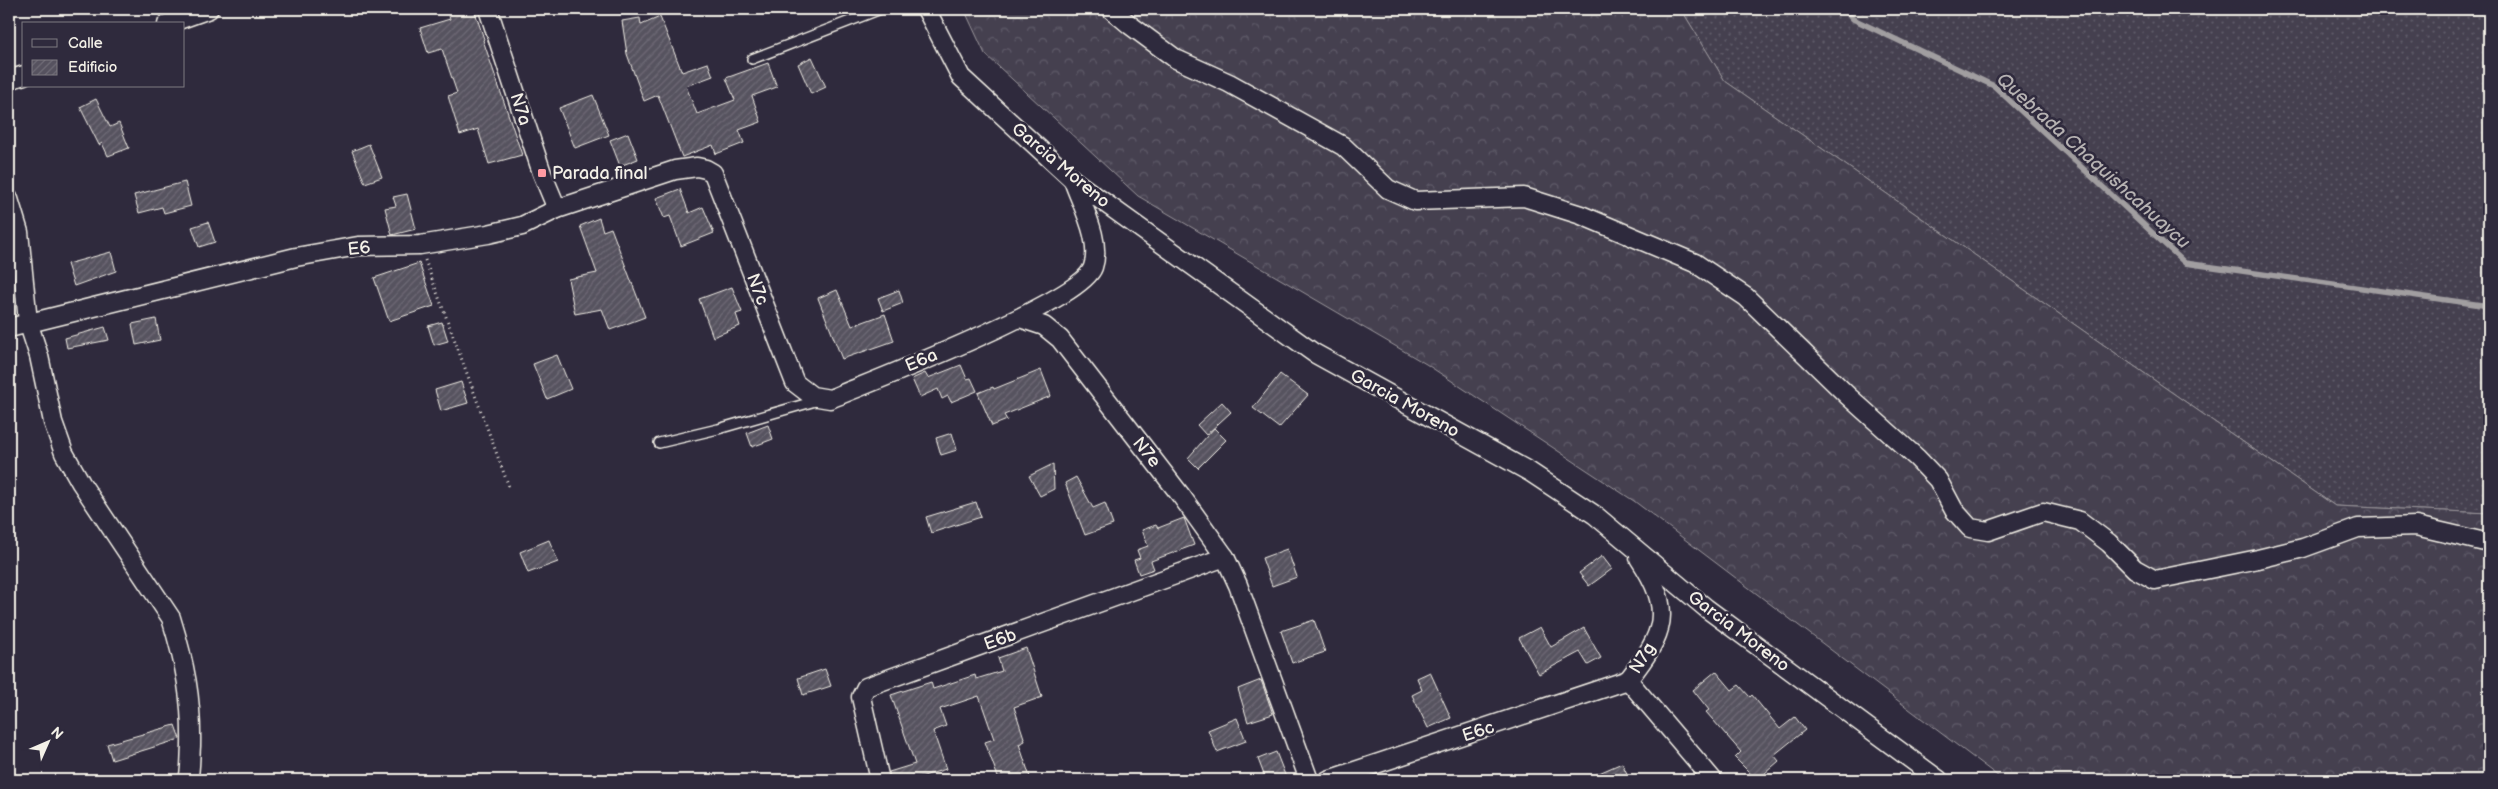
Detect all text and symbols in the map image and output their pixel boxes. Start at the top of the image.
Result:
legend [22,22,185,88]
text: Calle [68,34,103,53]
text: Edificio [68,58,117,77]
water label: Quebrada Chaquishcahuaycu [1991,68,2195,254]
street label: N7a [506,90,536,128]
street label: Garcia Moreno [1007,118,1114,213]
place label: Parada final [552,163,648,184]
marker: Parada final [536,167,548,179]
street label: E6 [347,237,372,260]
street label: N7c [742,271,773,308]
street label: E6a [902,344,941,377]
street label: Garcia Moreno [1346,365,1463,442]
street label: N7e [1128,433,1165,472]
street label: Garcia Moreno [1684,586,1794,676]
street label: E6b [981,624,1019,655]
street label: N7g [1625,639,1660,678]
north arrow [22,716,72,766]
street label: E6c [1459,716,1497,746]
text: N [47,723,67,743]

